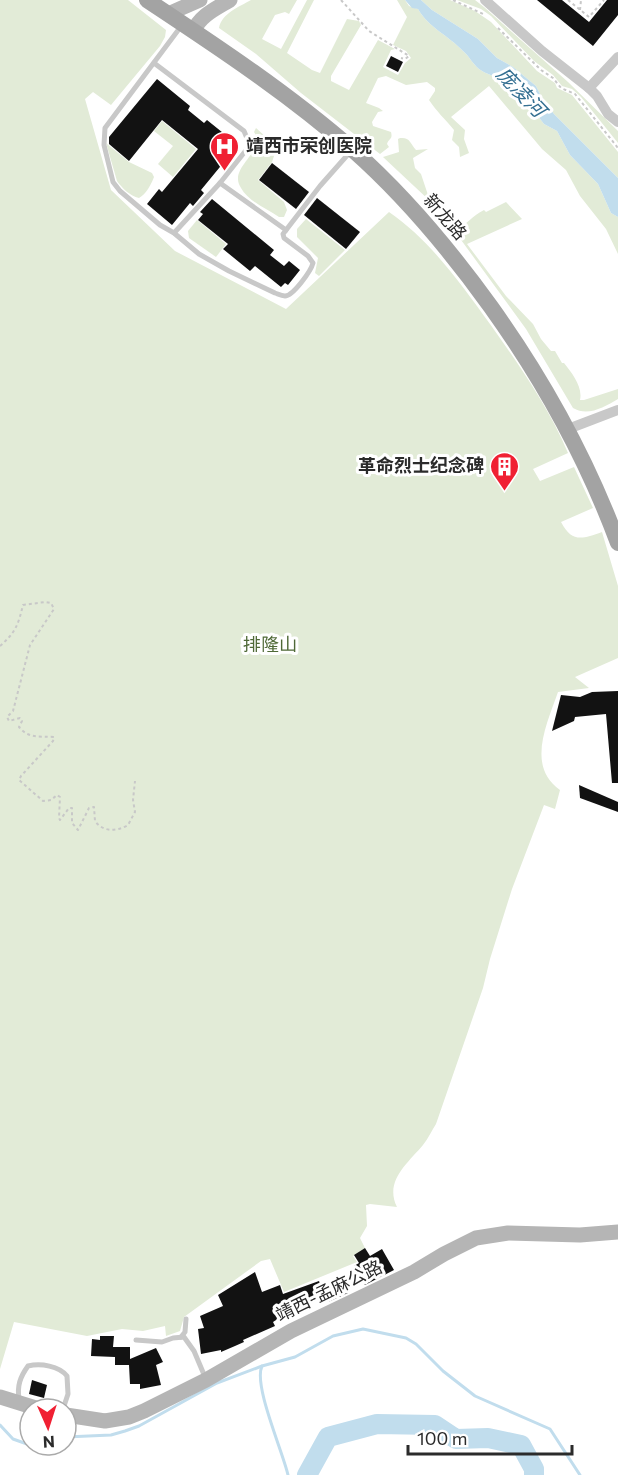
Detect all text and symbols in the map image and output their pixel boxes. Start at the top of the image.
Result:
water label: 庞凌河 [492,61,554,124]
hospital icon: 靖西市荣创医院 [209,130,241,172]
place label: 靖西市荣创医院 [246,134,372,156]
street label: 新龙路 [420,189,472,244]
building icon: 革命烈士纪念碑 [489,450,521,492]
place label: 革命烈士纪念碑 [358,454,484,476]
park label: 排隆山 [243,633,297,655]
street label: 靖西-孟麻公路 [272,1255,385,1325]
north arrow [18,1397,78,1457]
scale bar [408,1418,572,1456]
text: 100 m [417,1427,467,1449]
text: N [42,1433,55,1452]

